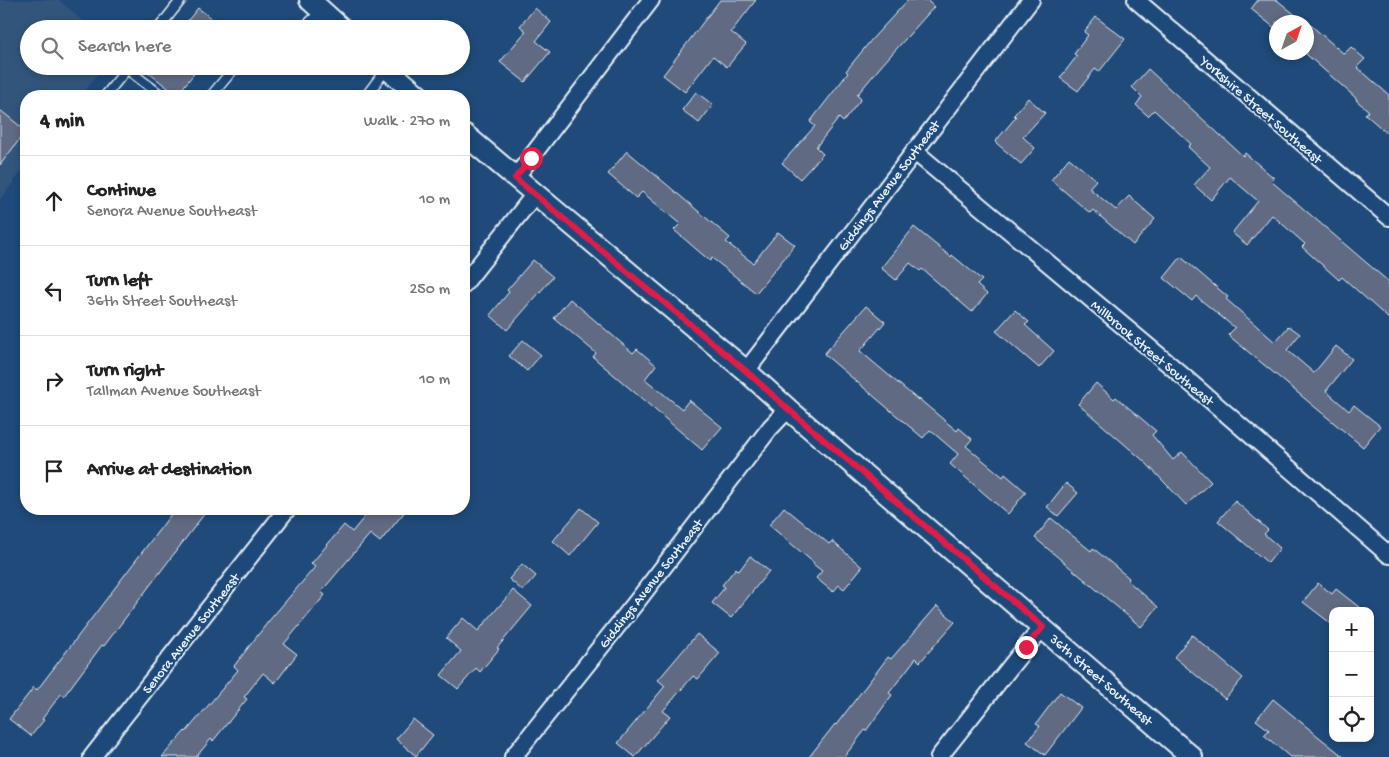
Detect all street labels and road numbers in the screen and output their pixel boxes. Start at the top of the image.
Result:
street label: Yorkshire Street Southeast [1194,52,1326,169]
street label: Giddings Avenue Southeast [835,117,945,255]
street label: Millbrook Street Southeast [1086,297,1217,411]
street label: Giddings Avenue Southeast [596,516,708,653]
street label: Senora Avenue Southeast [140,570,245,698]
street label: 36th Street Southeast [1045,631,1156,731]

